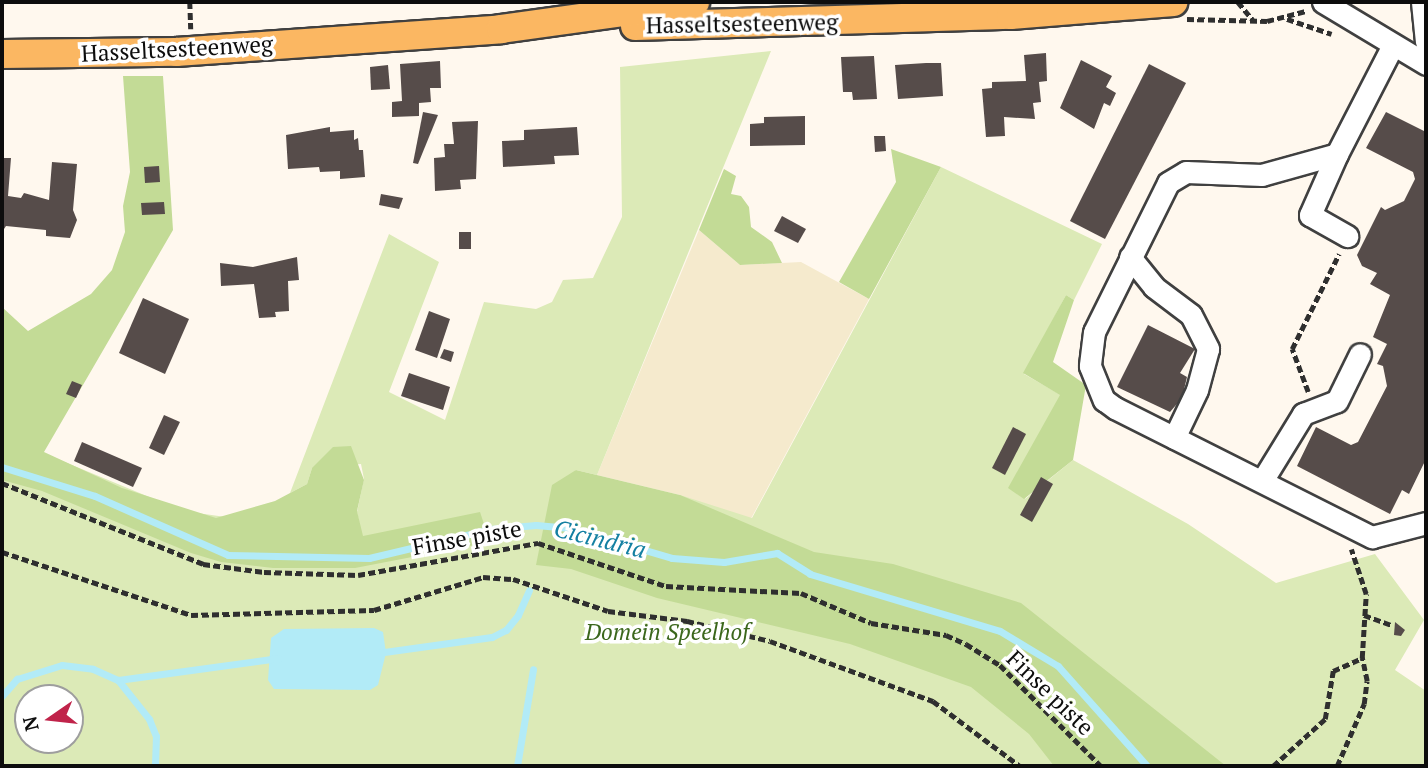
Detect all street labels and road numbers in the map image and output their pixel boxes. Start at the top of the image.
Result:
street label: Hasseltsesteenweg [646,9,838,39]
street label: Hasseltsesteenweg [80,30,274,68]
street label: Finse piste [410,515,524,561]
street label: Finse piste [1001,645,1099,741]

